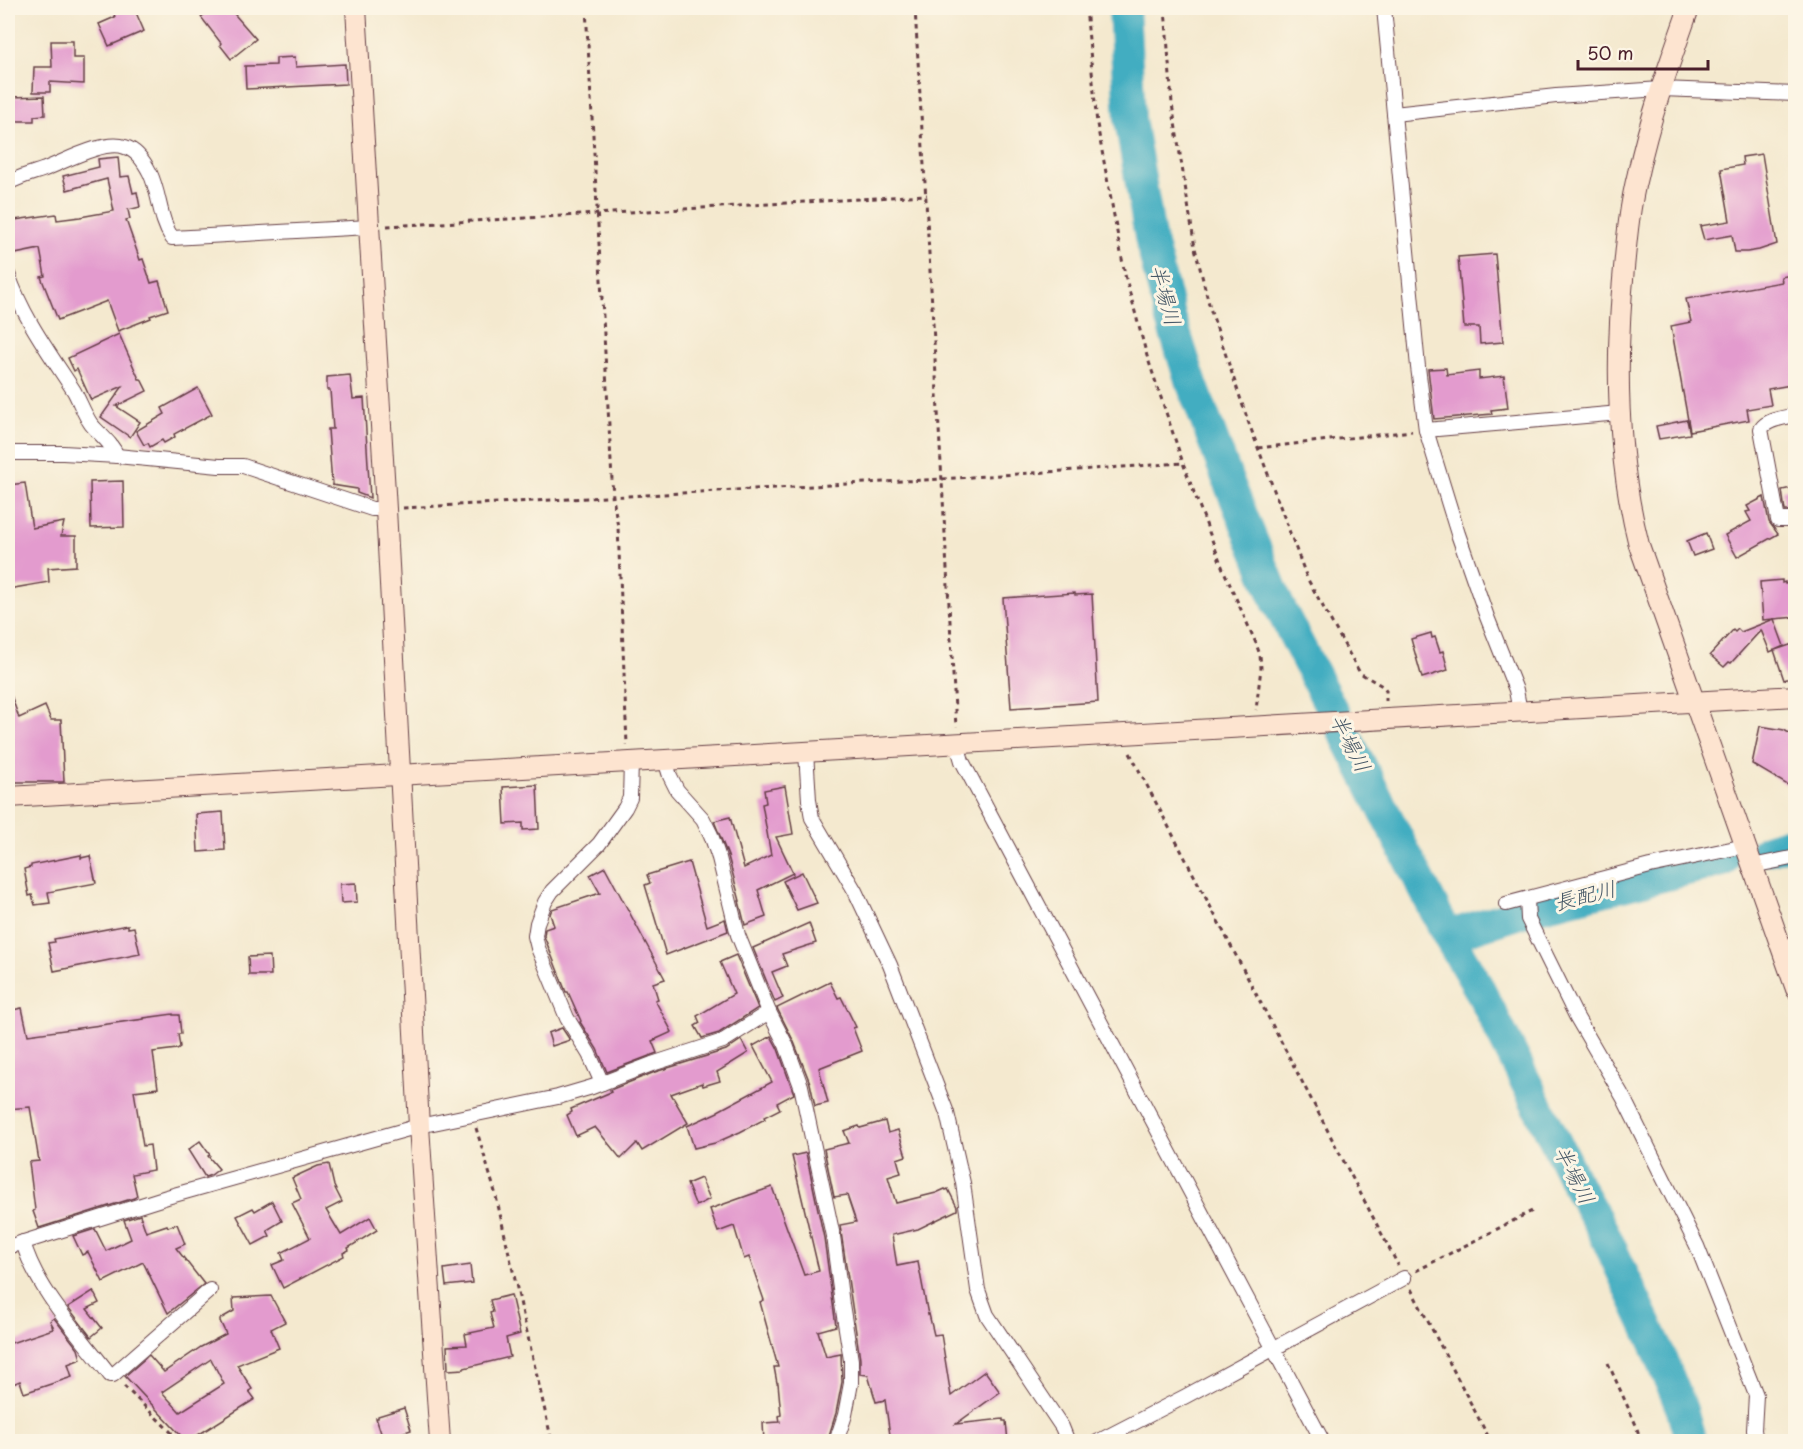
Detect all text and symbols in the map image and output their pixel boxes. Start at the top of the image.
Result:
scale bar [1578,33,1708,71]
text: 50 m [1587,39,1634,66]
water label: 半場川 [1143,260,1191,329]
water label: 半場川 [1323,707,1380,777]
water label: 長配川 [1550,871,1619,917]
water label: 半場川 [1547,1139,1604,1209]

